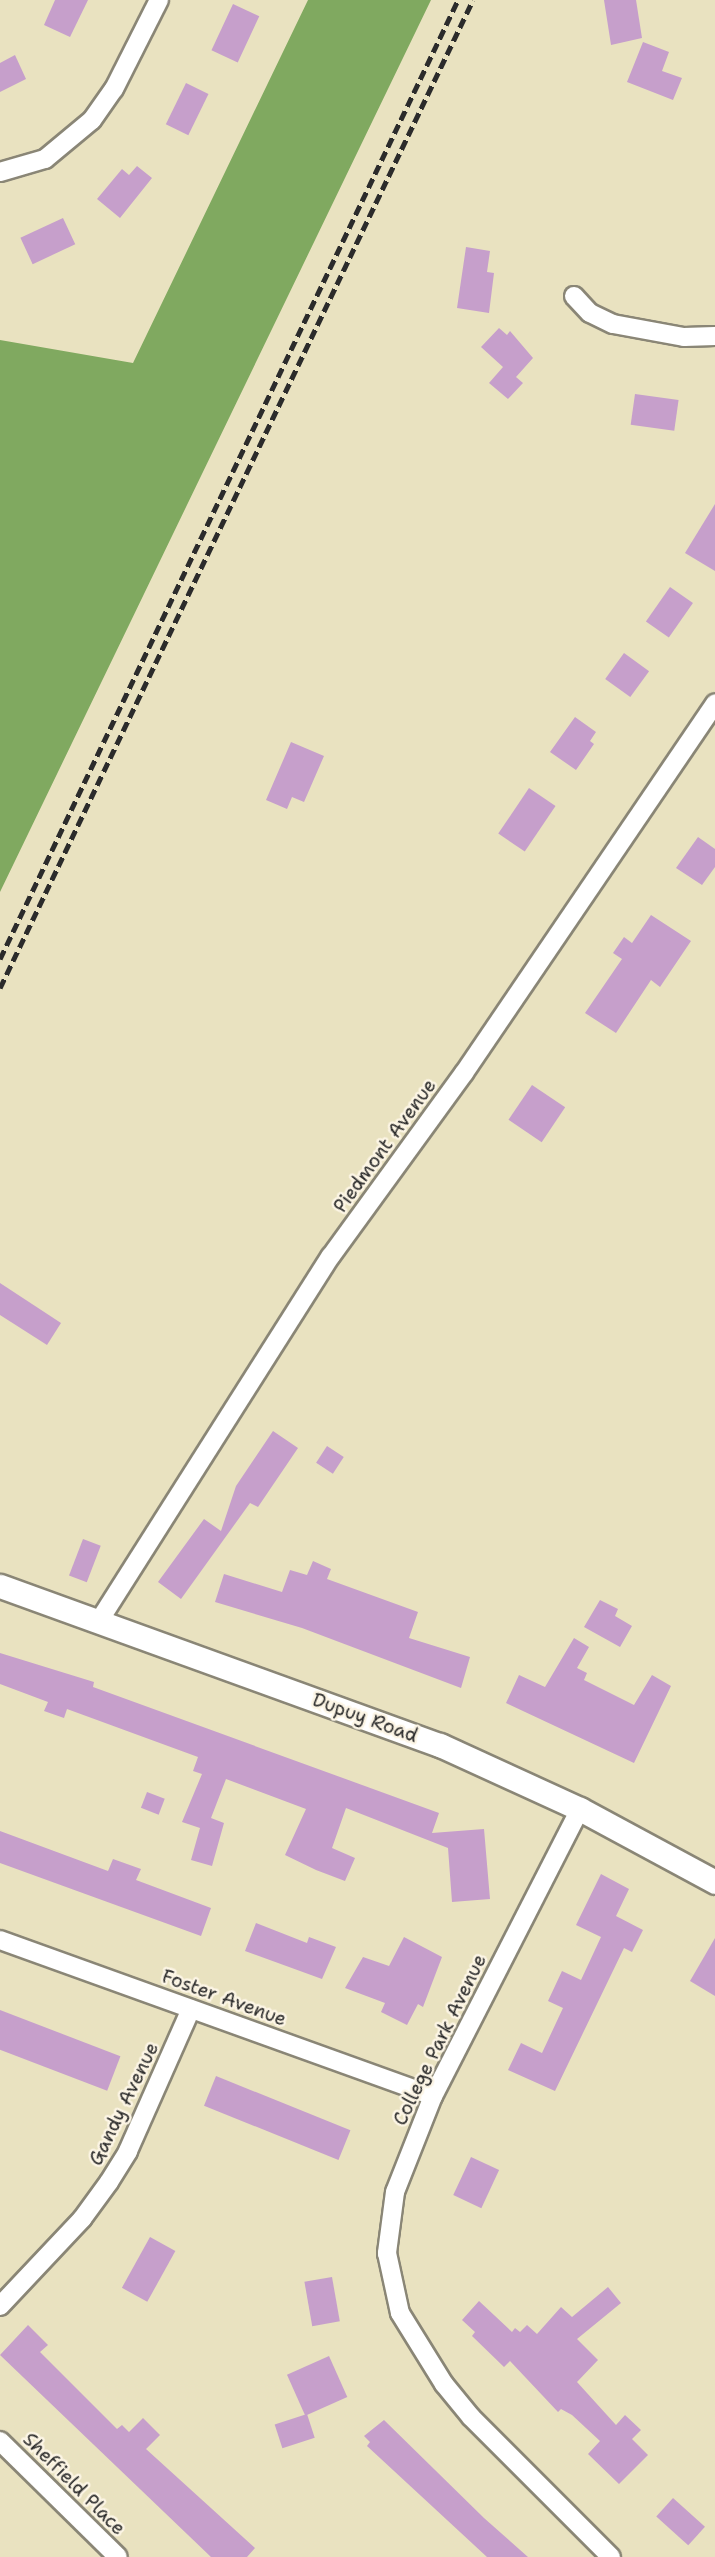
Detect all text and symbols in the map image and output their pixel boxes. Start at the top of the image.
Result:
street label: Piedmont Avenue [329,1075,441,1217]
street label: Dupuy Road [309,1688,421,1748]
street label: College Park Avenue [389,1951,491,2129]
street label: Foster Avenue [159,1965,289,2031]
street label: Gandy Avenue [84,2039,164,2169]
street label: Sheffield Place [18,2428,130,2540]

